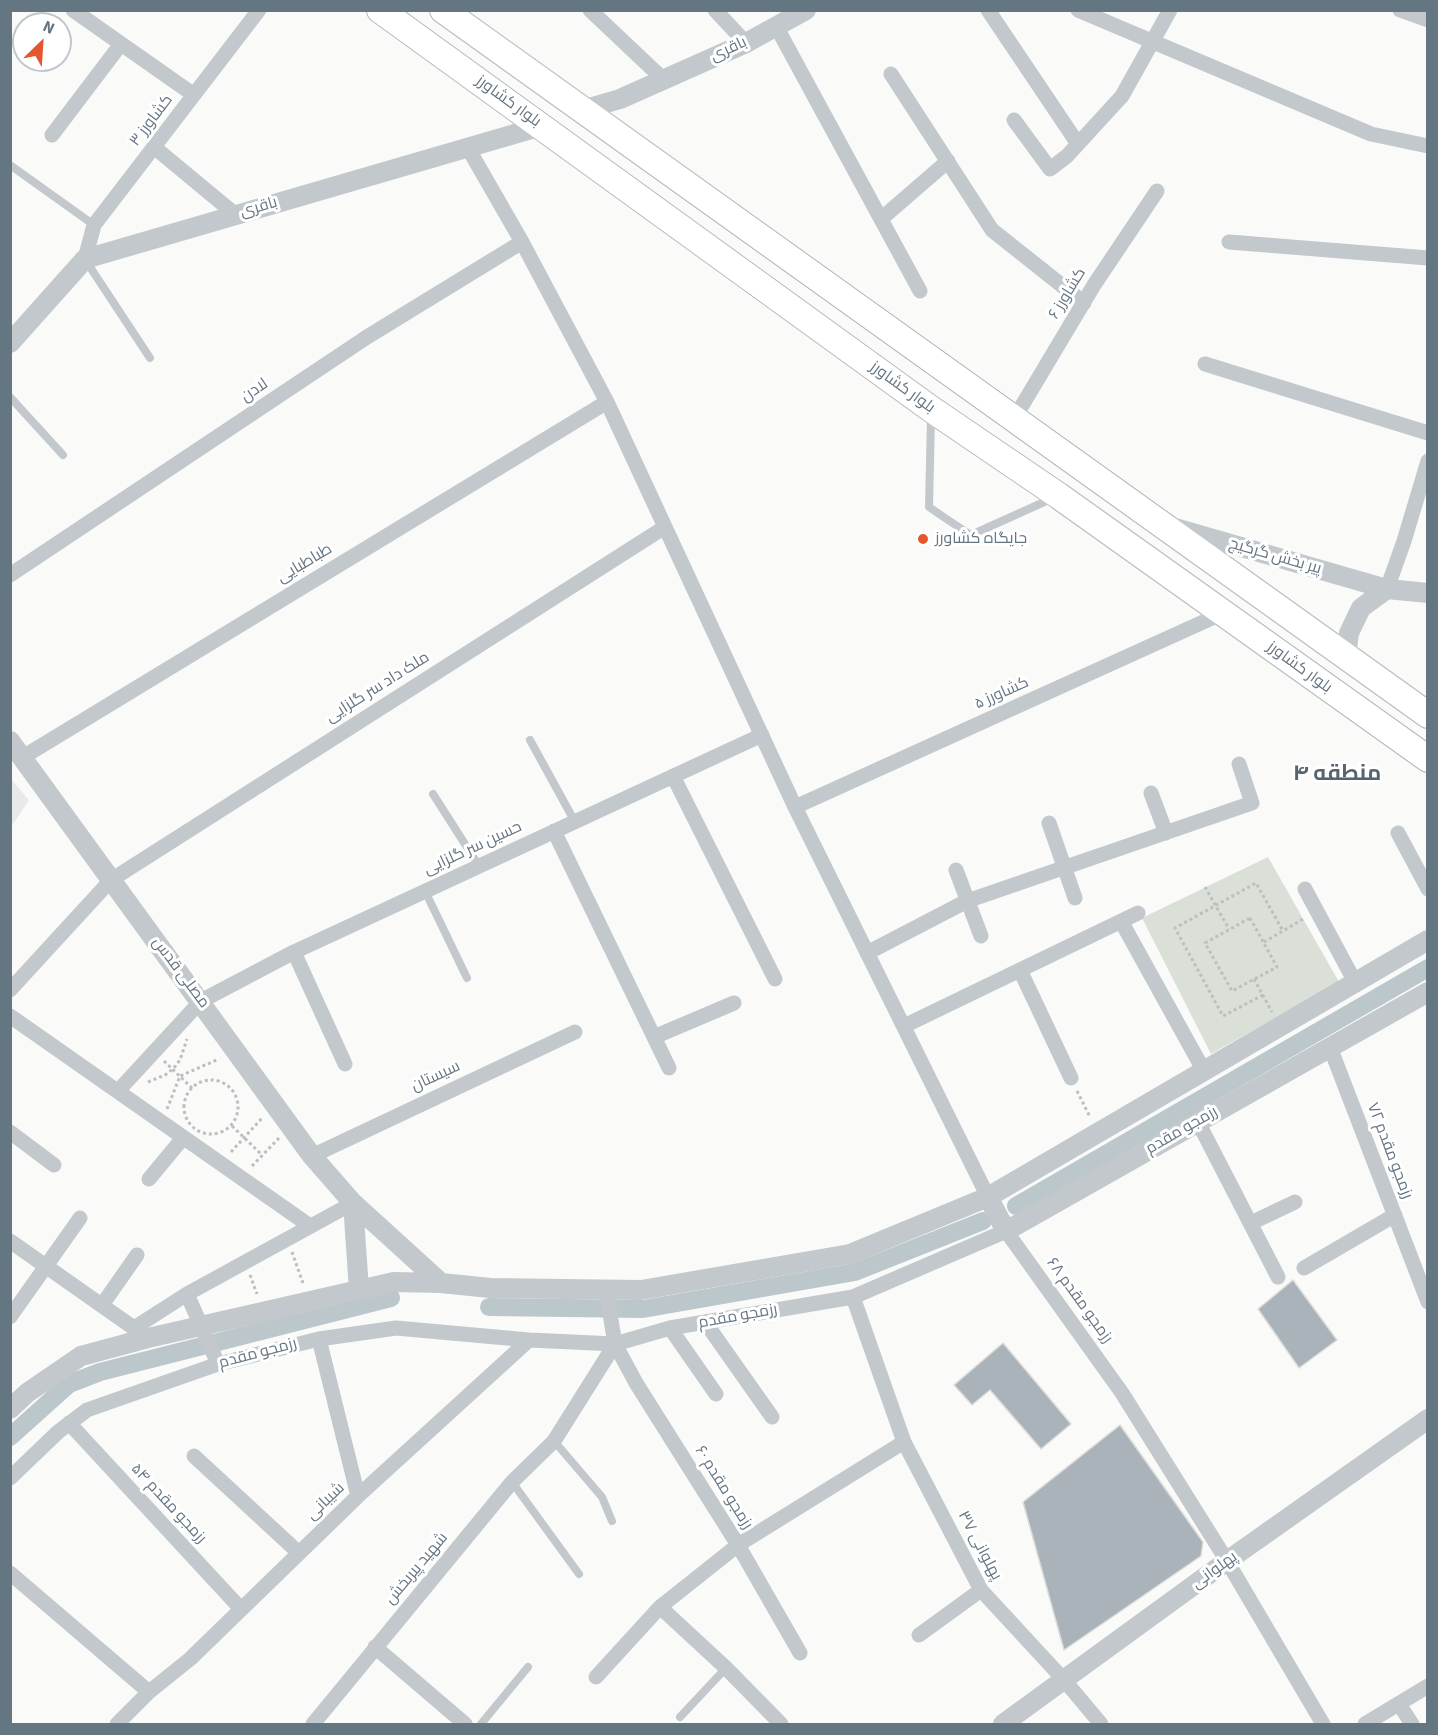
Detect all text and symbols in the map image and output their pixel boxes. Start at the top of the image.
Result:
north arrow [12,12,72,72]
text: N [39,15,58,40]
street label: باقری [708,33,750,67]
street label: بلوار کشاورز [472,72,544,132]
street label: کشاورز ۳ [126,91,178,151]
street label: باقری [238,194,280,222]
street label: کشاورز ۶ [1045,265,1091,323]
street label: بلوار کشاورز [866,358,938,418]
street label: لادن [238,375,272,407]
place label: جایگاه کشاورز [935,529,1027,549]
marker: جایگاه کشاورز [916,532,930,546]
street label: پیر بخش گرگیج [1227,535,1323,579]
street label: طباطبایی [274,540,336,588]
street label: بلوار کشاورز [1263,638,1335,698]
street label: ملک داد سر گلزایی [323,648,433,728]
street label: کشاورز ۵ [972,674,1032,714]
district label: منطقه ۴ [1293,762,1381,788]
street label: حسین سر گلزایی [421,818,525,880]
street label: مصلی قدس [147,934,213,1012]
street label: سیستان [408,1057,464,1097]
street label: رزمجو مقدم ۷۲ [1362,1100,1416,1202]
street label: رزمجو مقدم [1143,1103,1221,1159]
street label: رزمجو مقدم ۶۸ [1042,1255,1116,1347]
street label: رزمجو مقدم [697,1301,779,1333]
street label: رزمجو مقدم [217,1334,299,1374]
street label: رزمجو مقدم ۶۰ [690,1443,756,1533]
street label: رزمجو مقدم ۵۴ [126,1460,210,1548]
street label: شیبانی [303,1479,349,1525]
street label: پهلوانی ۳۷ [953,1508,1005,1584]
street label: شهید پیربخش [381,1529,453,1609]
street label: پهلوانی [1188,1548,1242,1594]

